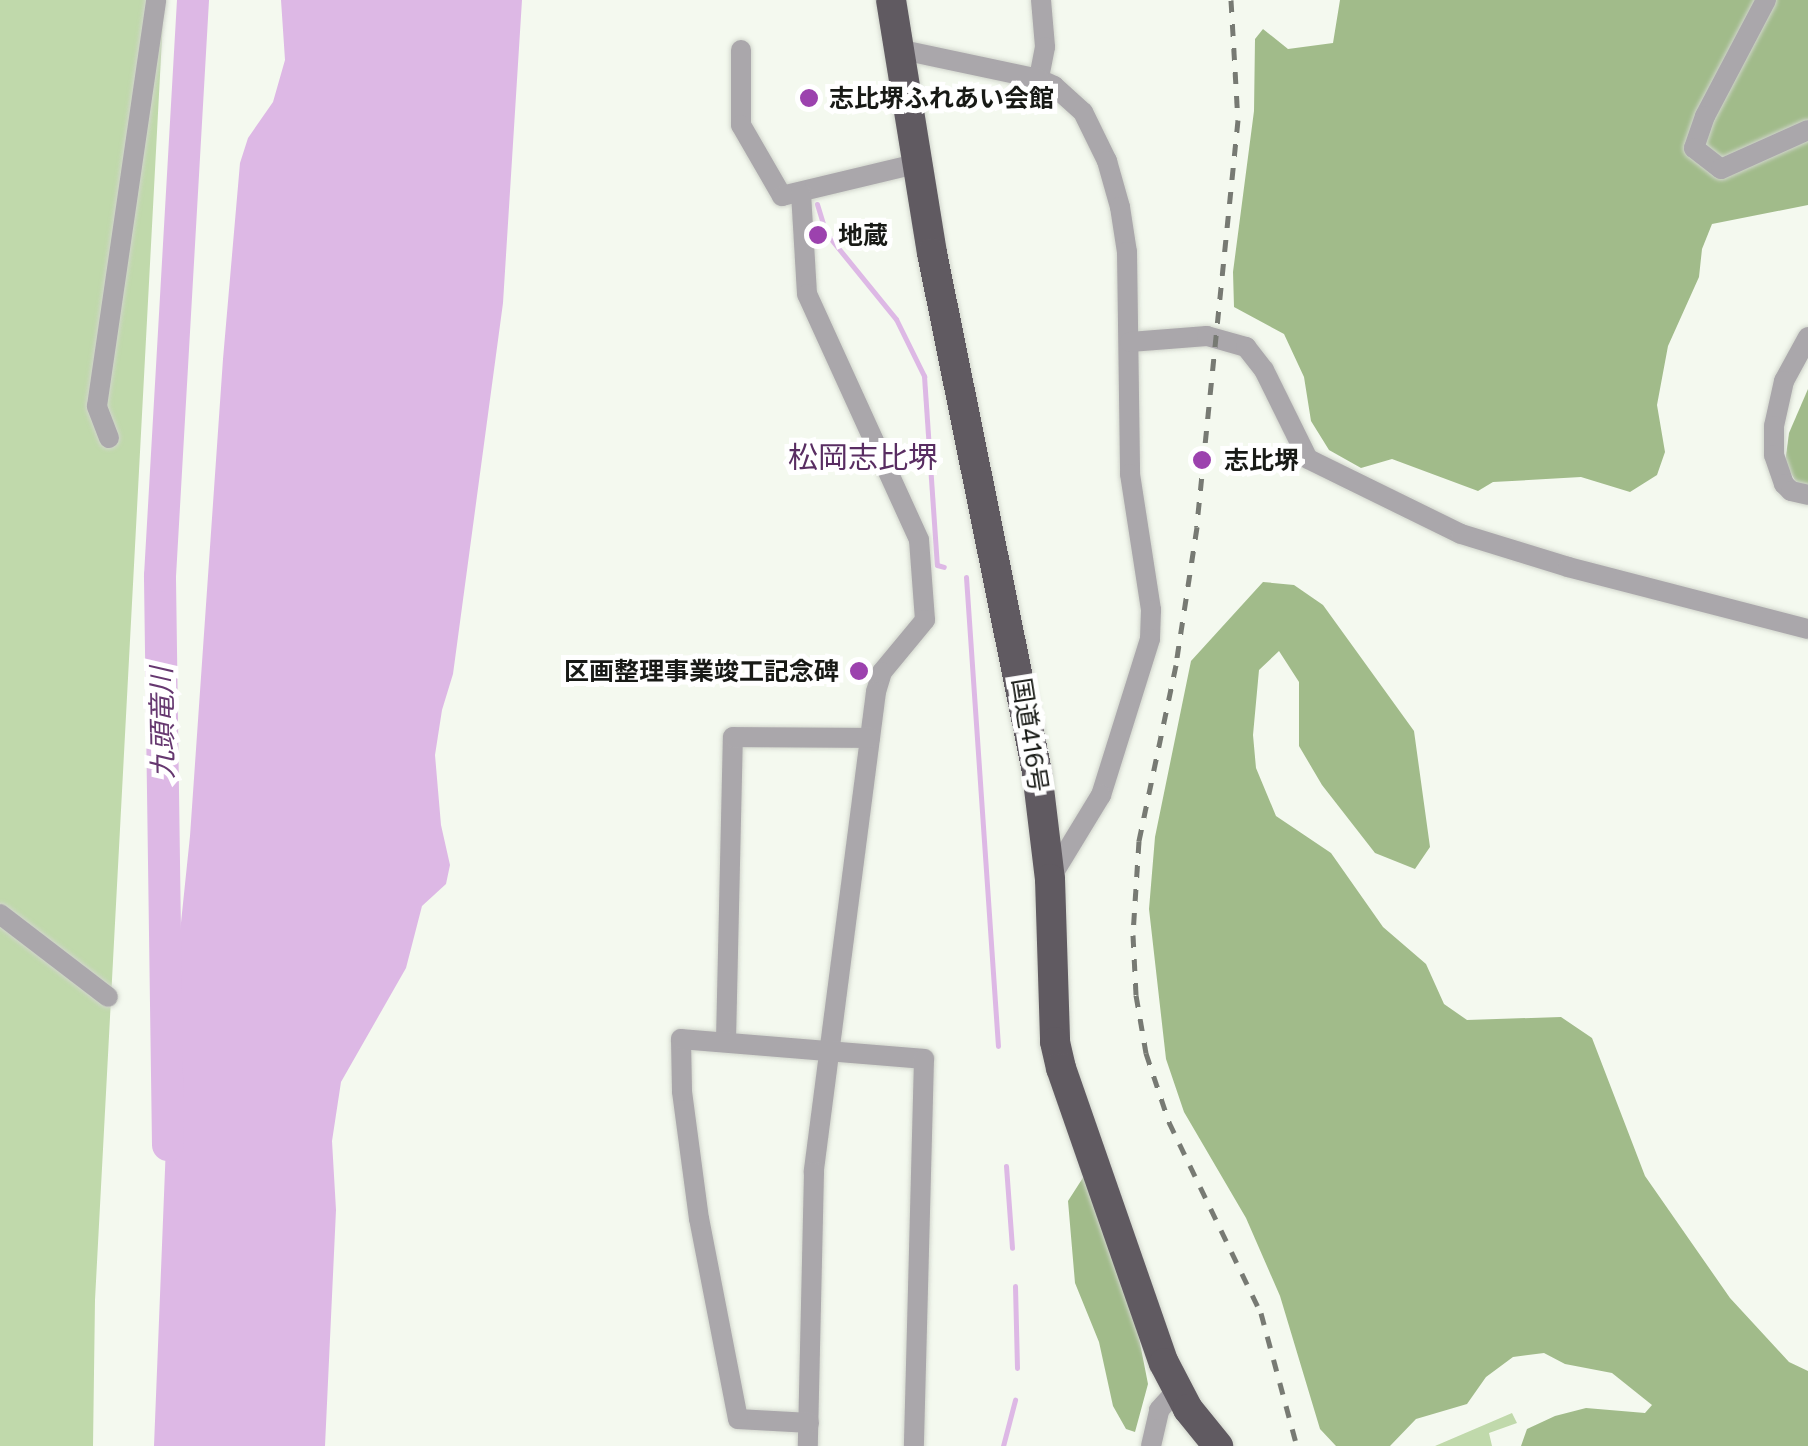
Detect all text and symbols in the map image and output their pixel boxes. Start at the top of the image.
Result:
place label: 志比堺ふれあい会館 [829,83,1054,113]
marker: 志比堺ふれあい会館 [798,87,820,109]
place label: 地蔵 [838,220,888,250]
marker: 地蔵 [807,224,829,246]
district label: 松岡志比堺 [788,440,938,476]
place label: 志比堺 [1224,445,1299,475]
marker: 志比堺 [1189,447,1215,473]
place label: 区画整理事業竣工記念碑 [564,656,839,686]
marker: 区画整理事業竣工記念碑 [848,660,870,682]
water label: 九頭竜川 [144,667,180,779]
street label: 国道416号 [1006,676,1054,794]

